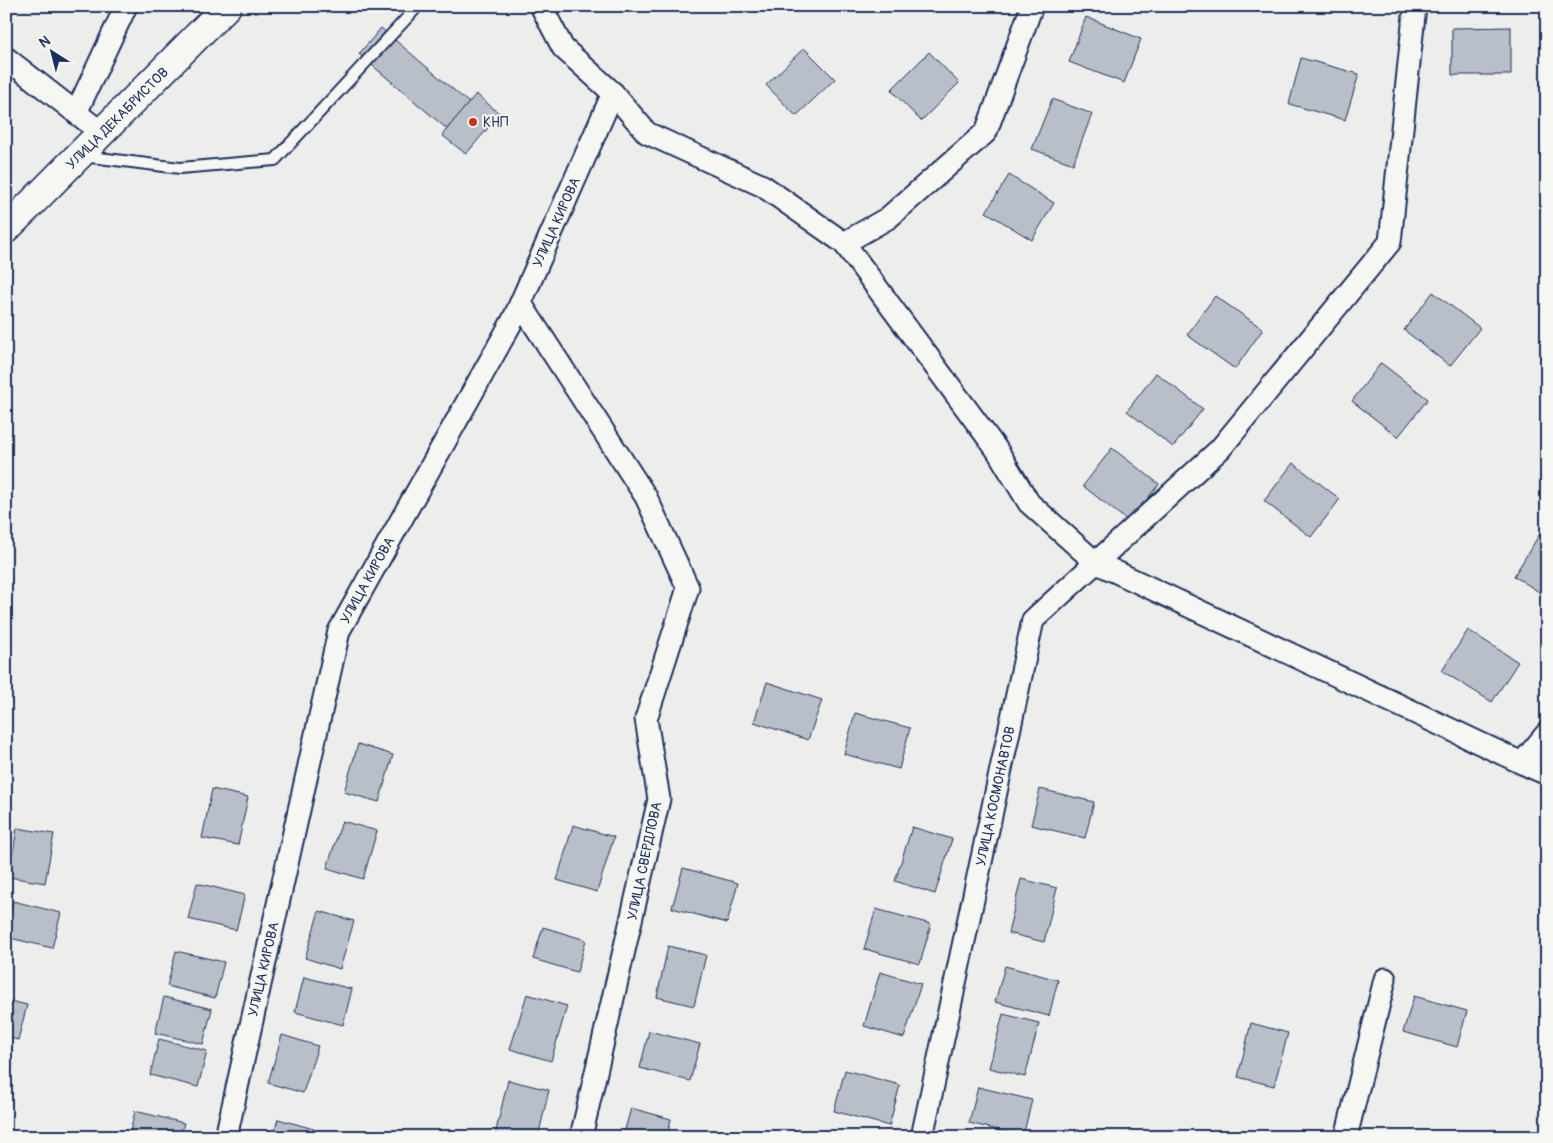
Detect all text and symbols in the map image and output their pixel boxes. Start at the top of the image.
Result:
north arrow [28,28,78,78]
text: N [36,32,53,52]
street label: УЛИЦА ДЕКАБРИСТОВ [63,64,172,173]
place label: КНП [483,114,508,131]
marker: КНП [467,116,479,128]
street label: УЛИЦА КИРОВА [529,175,584,270]
street label: УЛИЦА КИРОВА [337,534,398,627]
street label: УЛИЦА КОСМОНАВТОВ [972,725,1019,867]
street label: УЛИЦА СВЕРДЛОВА [624,800,665,922]
street label: УЛИЦА КИРОВА [244,920,283,1018]

